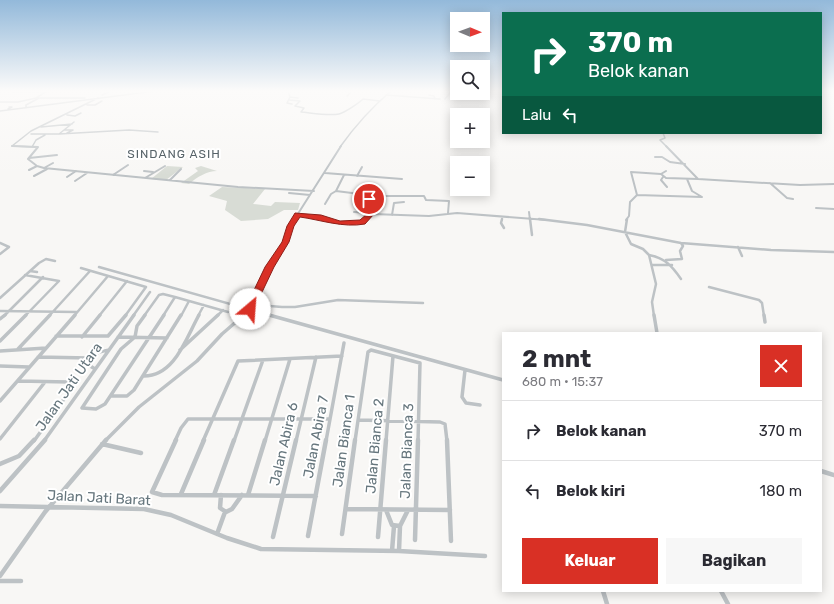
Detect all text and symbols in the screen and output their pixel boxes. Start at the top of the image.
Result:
north arrow [450,12,490,52]
map controls [450,12,490,196]
text: 370 m [588,26,673,59]
icon: right [522,28,574,80]
button: search [450,60,490,100]
text: Belok kanan [588,60,689,82]
icon: left [559,104,581,126]
text: Lalu [522,106,551,124]
button: + [450,108,490,148]
district label: SINDANG ASIH [127,147,221,161]
button: − [450,156,490,196]
pin [352,182,386,216]
icon: arrive [358,188,380,210]
position arrow [229,288,271,330]
street label: Jalan Jati Utara [32,339,106,435]
text: 2 mnt [522,345,591,373]
button: close [760,345,802,387]
text: 680 m · 15:37 [522,374,603,389]
street label: Jalan Abira 7 [300,394,332,480]
street label: Jalan Bianca 1 [329,394,359,488]
street label: Jalan Bianca 2 [362,398,388,494]
street label: Jalan Abira 6 [266,401,302,487]
street label: Jalan Bianca 3 [397,403,417,499]
icon: right [522,420,544,442]
text: Belok kanan [556,422,646,440]
text: 370 m [759,422,802,440]
icon: left [522,480,544,502]
text: Belok kiri [556,482,625,500]
text: 180 m [760,482,802,500]
street label: Jalan Jati Barat [47,487,152,509]
button: Keluar [522,538,658,584]
button: Bagikan [666,538,802,584]

